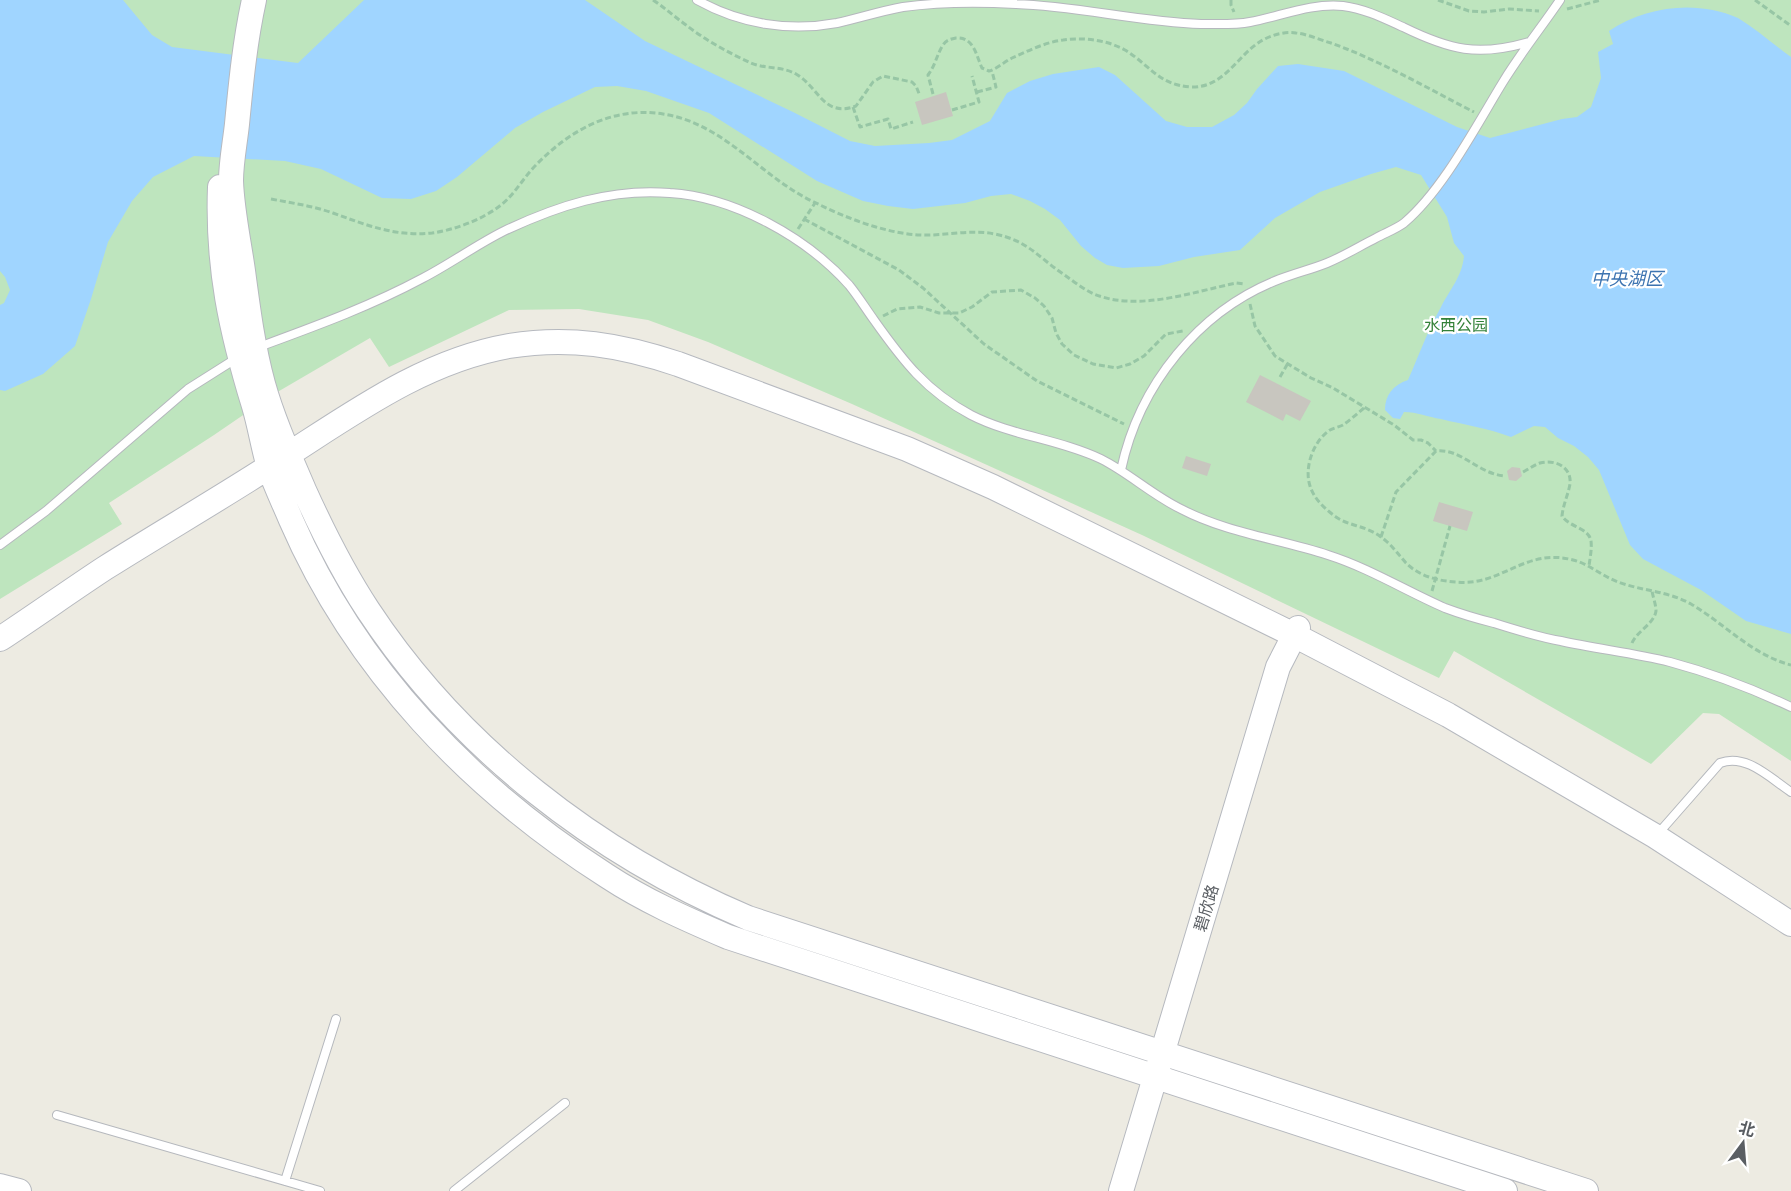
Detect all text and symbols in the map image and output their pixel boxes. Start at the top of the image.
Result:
water label: 中央湖区 [1591,268,1666,289]
park label: 水西公园 [1424,315,1488,335]
street label: 碧欣路 [1189,882,1223,934]
north arrow [1713,1113,1773,1173]
text: 北 [1737,1117,1758,1140]

